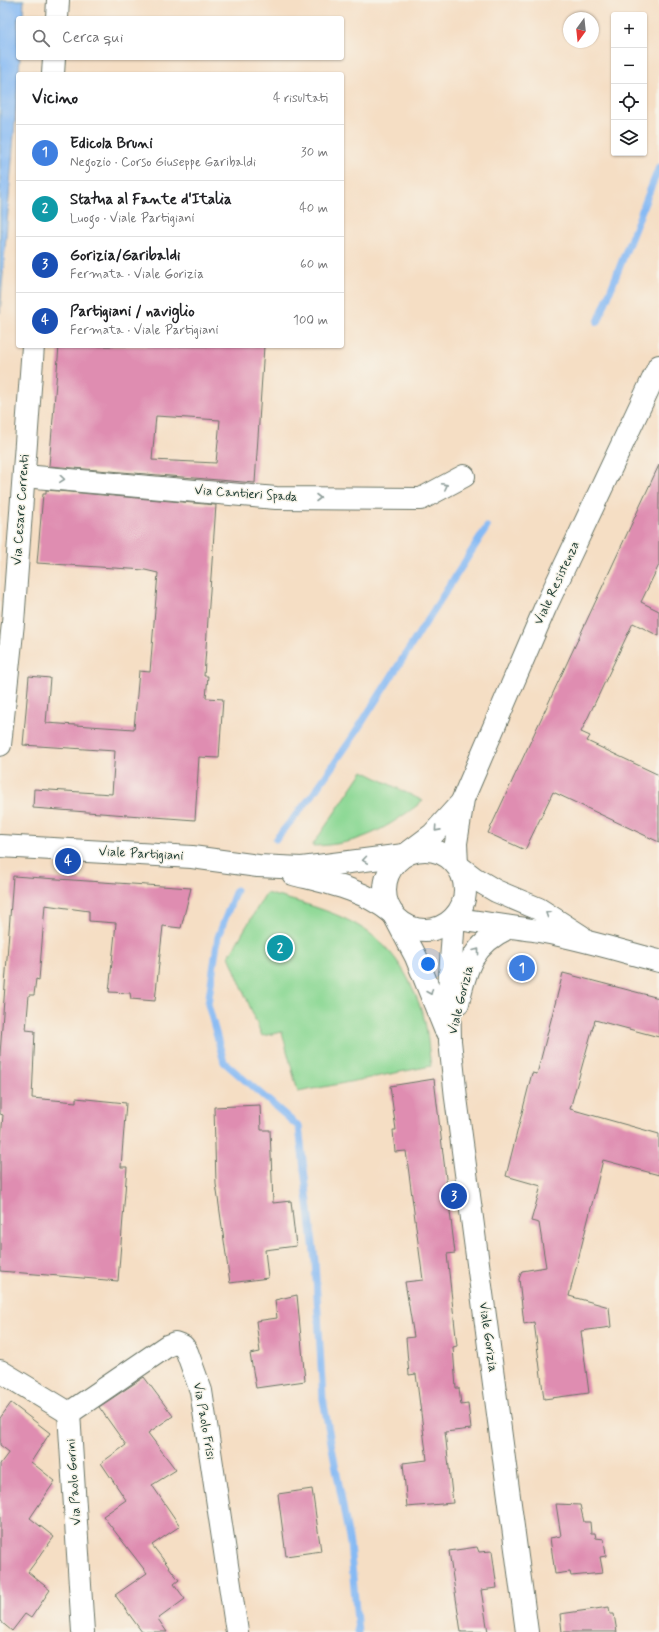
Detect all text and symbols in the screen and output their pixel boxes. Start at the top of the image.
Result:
north arrow [563,12,599,48]
map controls [611,12,647,156]
button: + [611,12,647,48]
search box [16,16,344,60]
icon: search [30,27,52,49]
text: Cerca qui [62,28,123,48]
button: − [611,48,647,84]
button: locate [611,84,647,120]
text: Vicino [32,87,78,109]
text: 4 risultati [273,90,328,107]
button: layers [611,120,647,156]
text: Edicola Bruni [70,134,153,154]
text: 1 [42,144,48,161]
text: 30 m [301,144,328,161]
text: Negozio · Corso Giuseppe Garibaldi [70,154,256,171]
text: Statua al Fante d'Italia [70,190,232,210]
text: 2 [42,200,48,217]
text: 40 m [299,200,328,217]
text: Luogo · Viale Partigiani [70,210,195,227]
text: Gorizia/Garibaldi [70,246,180,266]
text: 3 [42,256,48,273]
text: 60 m [300,256,328,273]
text: Fermata · Viale Gorizia [70,266,204,283]
text: Partigiani / naviglio [70,302,195,322]
text: 4 [41,312,49,329]
text: 100 m [293,312,328,329]
text: Fermata · Viale Partigiani [70,322,219,339]
street label: Via Cesare Correnti [9,454,33,566]
one-way arrow [59,475,65,484]
street label: Via Cantieri Spada [194,482,298,506]
one-way arrow [440,484,448,491]
one-way arrow [315,494,321,502]
street label: Viale Resistenza [530,538,584,628]
one-way arrow [435,824,442,832]
street label: Viale Partigiani [98,843,184,865]
pin: 4 [55,846,81,876]
one-way arrow [362,855,368,864]
one-way arrow [545,911,552,919]
pin: 2 [267,933,293,963]
one-way arrow [473,949,480,956]
pin: 1 [509,953,535,983]
your location [418,954,438,974]
street label: Viale Gorizia [444,964,478,1036]
one-way arrow [426,988,434,995]
pin: 3 [441,1181,467,1211]
street label: Viale Gorizia [475,1301,501,1373]
street label: Via Paolo Frisi [189,1381,219,1461]
street label: Via Paolo Gorini [62,1438,86,1526]

